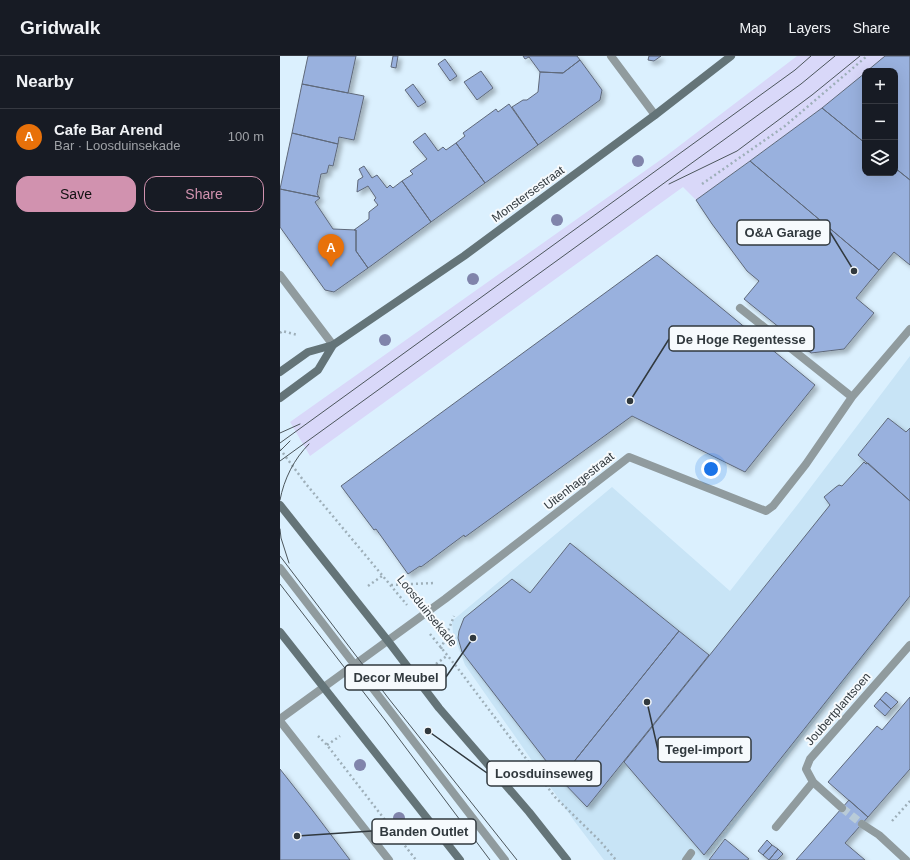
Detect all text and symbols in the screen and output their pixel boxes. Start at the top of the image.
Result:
text: Gridwalk [20,17,100,38]
text: Map [739,20,767,36]
text: Layers [789,20,831,36]
text: Share [853,20,890,36]
map controls [862,68,898,176]
button: + [862,68,898,104]
text: Nearby [16,72,74,91]
button: − [862,104,898,140]
text: Cafe Bar Arend [54,121,163,138]
text: A [24,129,34,144]
text: 100 m [228,129,264,144]
text: Bar · Loosduinsekade [54,138,180,153]
button: layers [862,140,898,176]
street label: Monstersestraat [489,163,567,225]
button: Save [16,176,136,212]
button: Share [144,176,264,212]
callout: O&A Garage [737,220,830,245]
text: O&A Garage [745,225,821,240]
pin: A [318,234,344,267]
callout: De Hoge Regentesse [669,326,814,351]
text: De Hoge Regentesse [676,332,806,347]
street label: Uitenhagestraat [541,449,617,513]
your location [701,459,721,479]
street label: Loosduinsekade [394,573,460,650]
callout: Decor Meubel [345,665,446,690]
text: Decor Meubel [353,670,439,685]
street label: Joubertplantsoen [803,670,873,748]
callout: Tegel-import [658,737,751,762]
text: Tegel-import [665,742,744,757]
callout: Loosduinseweg [487,761,601,786]
text: Loosduinseweg [495,766,593,781]
callout: Banden Outlet [372,819,476,844]
text: Banden Outlet [380,824,469,839]

